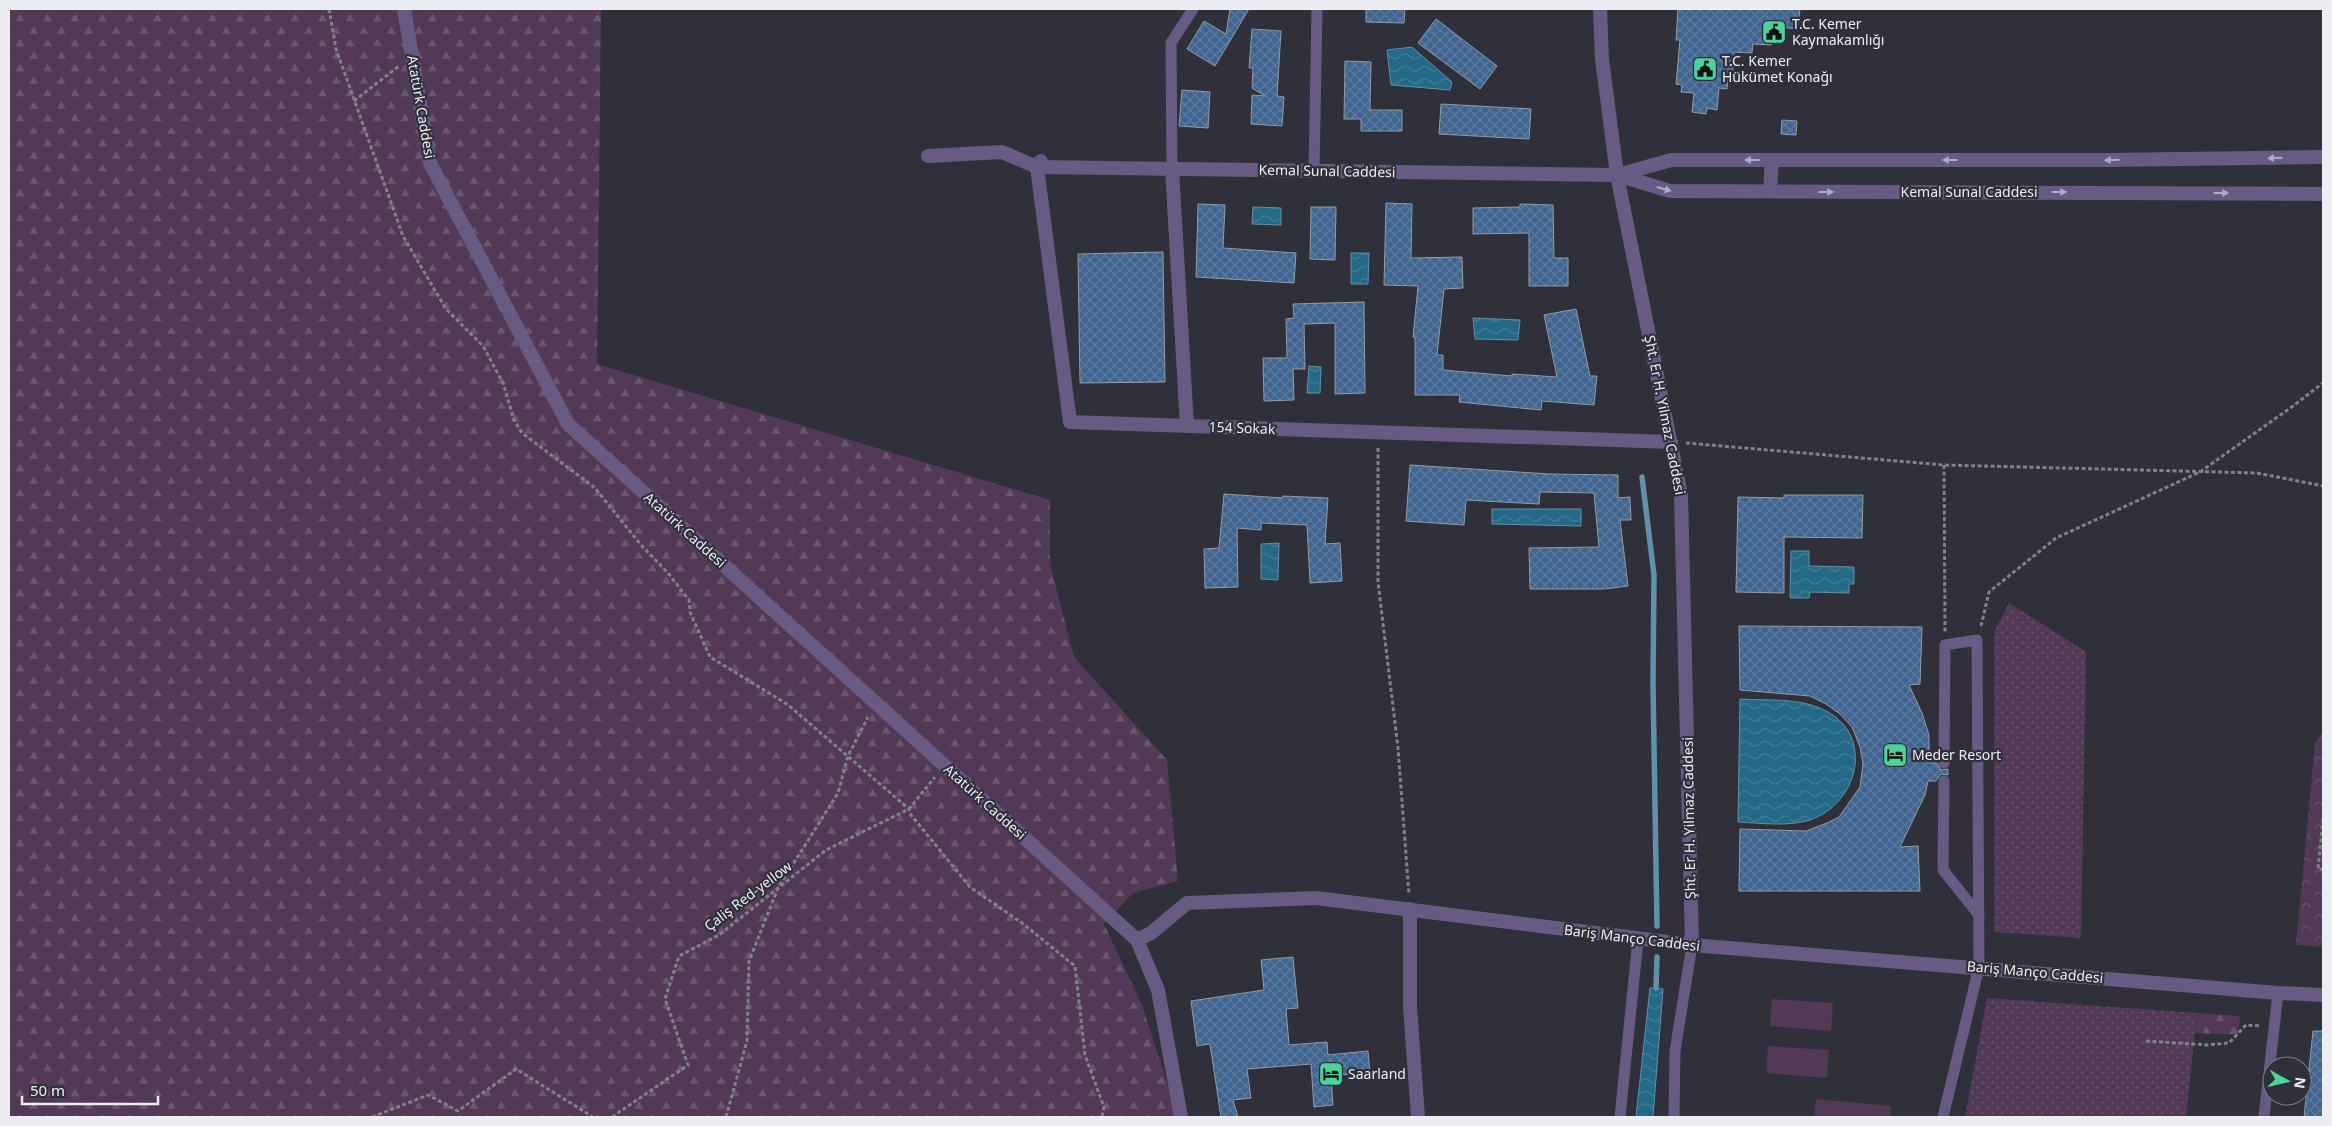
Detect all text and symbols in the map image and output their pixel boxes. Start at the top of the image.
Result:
place label: T.C. Kemer Kaymakamlığı [1792,14,1884,49]
public building icon: T.C. Kemer Kaymakamlığı [1761,19,1787,45]
place label: T.C. Kemer Hükümet Konağı [1722,51,1833,86]
street label: Atatürk Caddesi [403,54,440,160]
public building icon: T.C. Kemer Hükümet Konağı [1692,56,1718,82]
one-way arrow [2266,154,2282,162]
one-way arrow [1744,156,1760,164]
one-way arrow [1941,156,1957,164]
one-way arrow [2104,156,2120,164]
street label: Kemal Sunal Caddesi [1258,160,1396,181]
street label: Kemal Sunal Caddesi [1901,182,2038,201]
one-way arrow [1657,185,1672,193]
one-way arrow [1818,188,1834,196]
one-way arrow [2051,188,2067,196]
one-way arrow [2213,189,2229,197]
street label: Şht. Er H. Yilmaz Caddesi [1641,333,1690,496]
street label: 154 Sokak [1208,417,1276,438]
street label: Atatürk Caddesi [640,488,731,572]
street label: Şht. Er H. Yilmaz Caddesi [1678,737,1699,899]
hotel icon: Meder Resort [1882,742,1908,768]
place label: Meder Resort [1912,745,2001,764]
street label: Atatürk Caddesi [940,760,1031,844]
street label: Çaliş Red-yellow [700,856,796,935]
street label: Bariş Manço Caddesi [1563,920,1701,955]
street label: Bariş Manço Caddesi [1966,956,2104,987]
north arrow [2262,1056,2312,1106]
hotel icon: Saarland [1318,1061,1344,1087]
place label: Saarland [1348,1064,1406,1083]
scale bar [22,1074,159,1106]
text: N [2290,1076,2311,1090]
text: 50 m [30,1080,65,1100]

